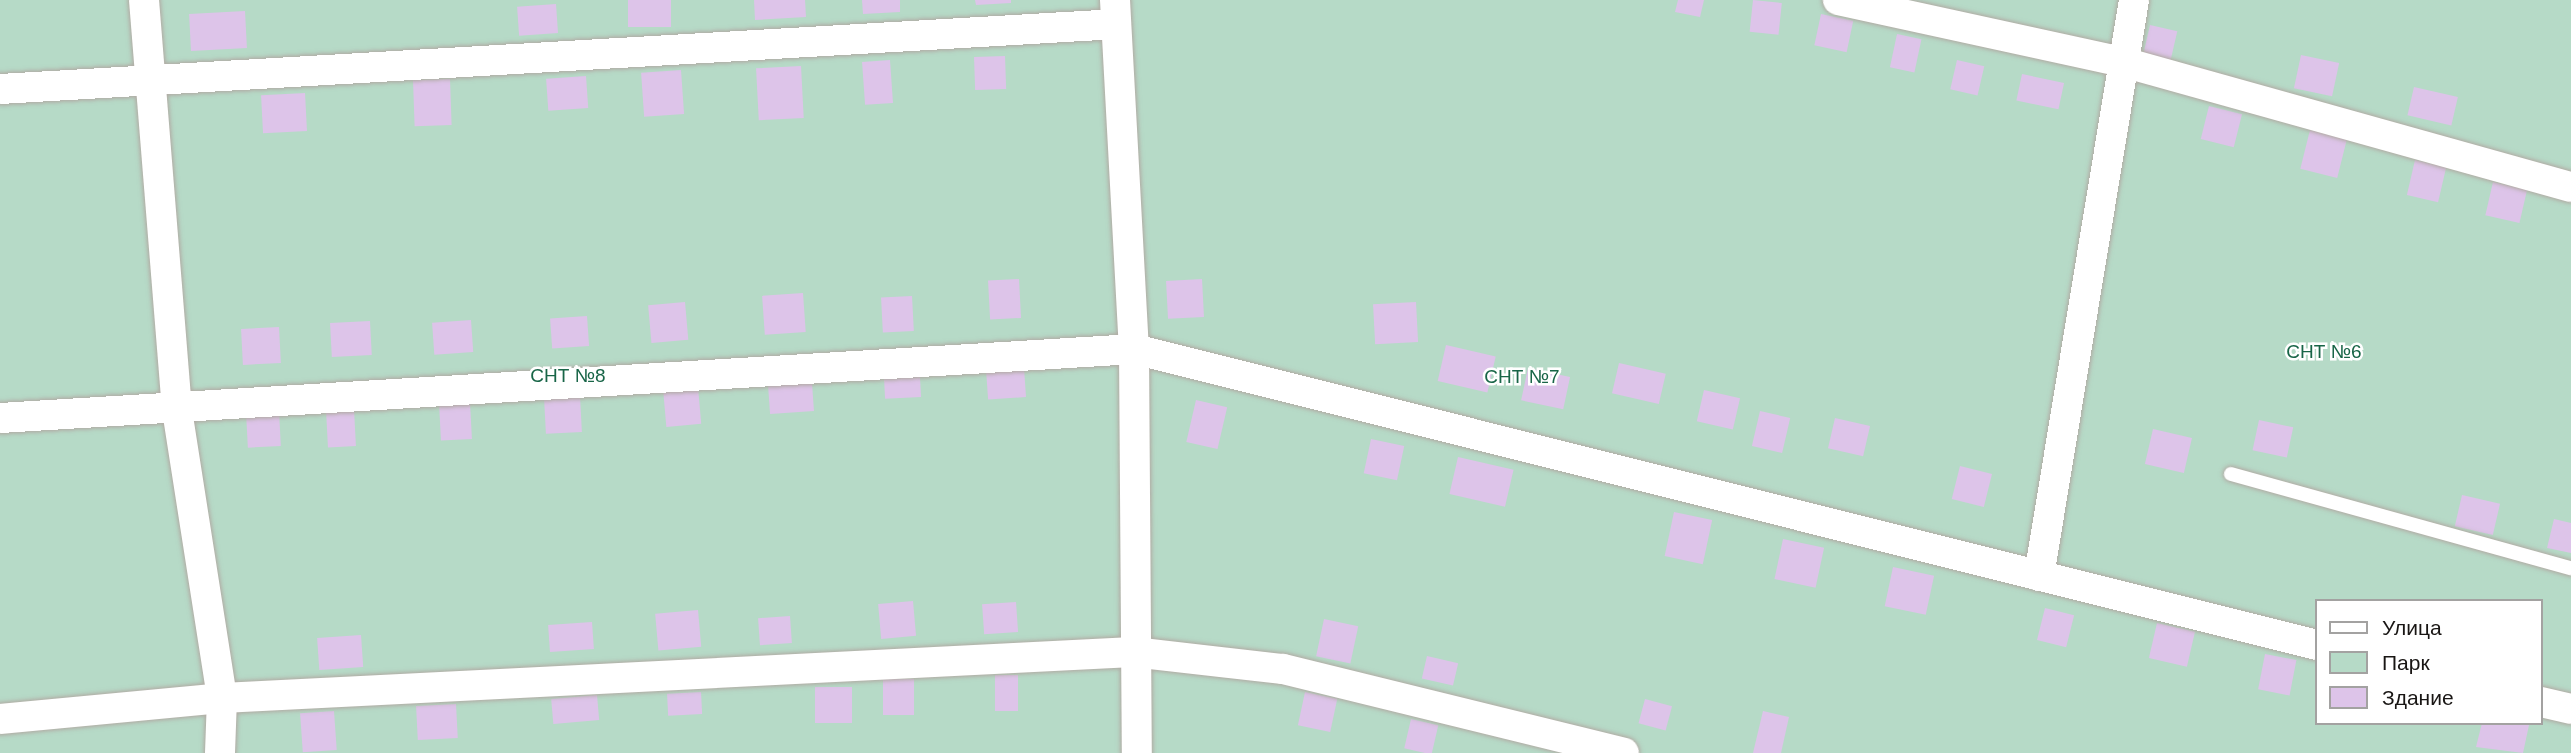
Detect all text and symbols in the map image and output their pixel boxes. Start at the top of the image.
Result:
park label: СНТ №6 [2286,341,2362,363]
park label: СНТ №8 [530,365,606,387]
park label: СНТ №7 [1484,366,1560,388]
legend [2316,599,2543,725]
text: Улица [2382,616,2442,639]
text: Парк [2382,651,2430,674]
text: Здание [2382,686,2454,709]

